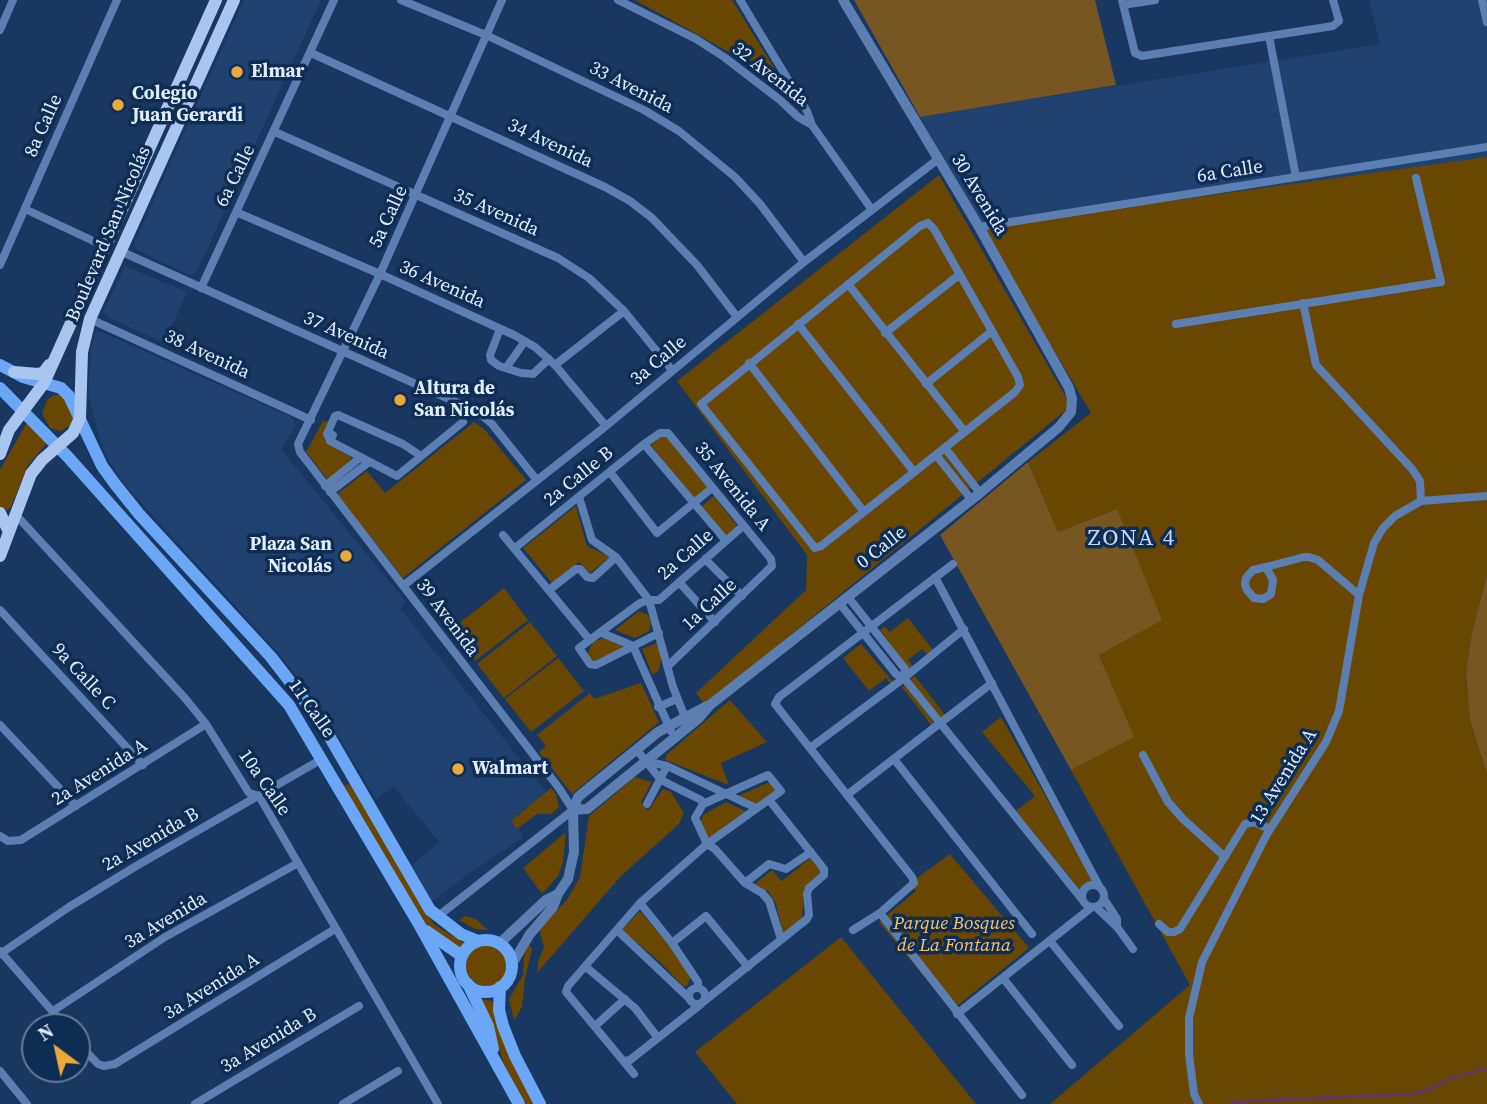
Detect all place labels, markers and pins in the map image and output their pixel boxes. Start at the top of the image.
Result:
place label: Elmar [251,61,304,83]
marker: Elmar [229,64,245,80]
place label: Colegio Juan Gerardi [132,83,243,127]
marker: Colegio Juan Gerardi [110,97,126,113]
place label: Altura de San Nicolás [414,378,514,422]
marker: Altura de San Nicolás [392,392,408,408]
place label: Plaza San Nicolás [250,534,332,578]
marker: Plaza San Nicolás [338,548,354,564]
place label: Walmart [472,758,548,780]
marker: Walmart [450,761,466,777]

